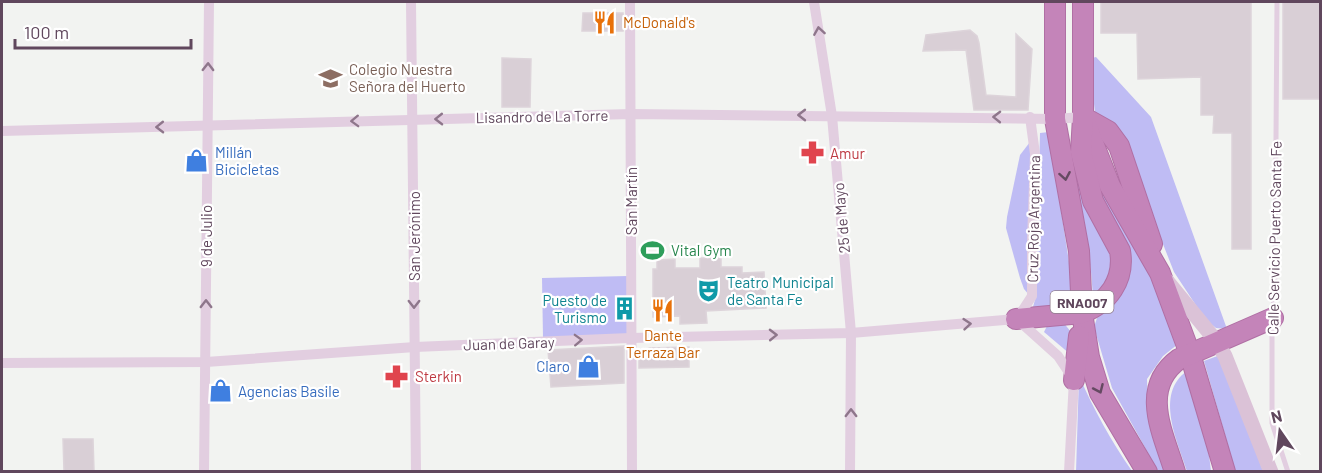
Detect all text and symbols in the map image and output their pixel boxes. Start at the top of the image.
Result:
restaurant icon: McDonald's [592,9,618,35]
scale bar [15,12,190,50]
place label: McDonald's [623,13,695,31]
text: 100 m [24,21,69,43]
one-way arrow [813,26,825,36]
place label: Colegio Nuestra Señora del Huerto [349,60,466,95]
one-way arrow [202,62,214,71]
school or university icon: Colegio Nuestra Señora del Huerto [318,65,344,91]
street label: Lisandro de La Torre [475,106,609,126]
one-way arrow [797,109,806,121]
one-way arrow [992,111,1001,123]
one-way arrow [434,112,443,125]
one-way arrow [351,115,360,127]
one-way arrow [156,121,165,133]
pharmacy icon: Amur [799,140,825,166]
street label: Calle Servicio Puerto Santa Fe [1263,141,1285,335]
place label: Millán Bicicletas [215,143,279,178]
place label: Amur [830,144,866,162]
shop icon: Millán Bicicletas [184,148,210,174]
street label: Cruz Roja Argentina [1023,155,1043,283]
street label: San Martín [622,167,640,235]
one-way arrow [1059,171,1071,181]
street label: 25 de Mayo [829,182,853,254]
street label: San Jerónimo [405,191,423,281]
street label: 9 de Julio [197,205,215,267]
sports icon: Vital Gym [640,237,666,263]
place label: Vital Gym [671,241,732,259]
place label: Teatro Municipal de Santa Fe [727,273,834,308]
theatre icon: Teatro Municipal de Santa Fe [696,278,722,304]
place label: Puesto de Turismo [542,291,607,326]
road number: RNA007 [1050,291,1114,313]
building icon: Puesto de Turismo [612,296,638,322]
restaurant icon: Dante Terraza Bar [650,298,676,324]
one-way arrow [200,299,212,308]
one-way arrow [408,299,420,308]
one-way arrow [963,317,972,330]
place label: Dante Terraza Bar [626,326,700,361]
one-way arrow [768,329,777,341]
street label: Juan de Garay [463,332,555,354]
one-way arrow [573,334,582,347]
shop icon: Claro [575,353,601,379]
place label: Claro [536,357,570,375]
pharmacy icon: Sterkin [384,363,410,389]
place label: Sterkin [415,367,462,385]
shop icon: Agencias Basile [207,378,233,404]
place label: Agencias Basile [238,382,340,400]
one-way arrow [1092,382,1104,393]
north arrow [1250,401,1310,461]
text: N [1269,405,1284,426]
one-way arrow [845,409,857,418]

